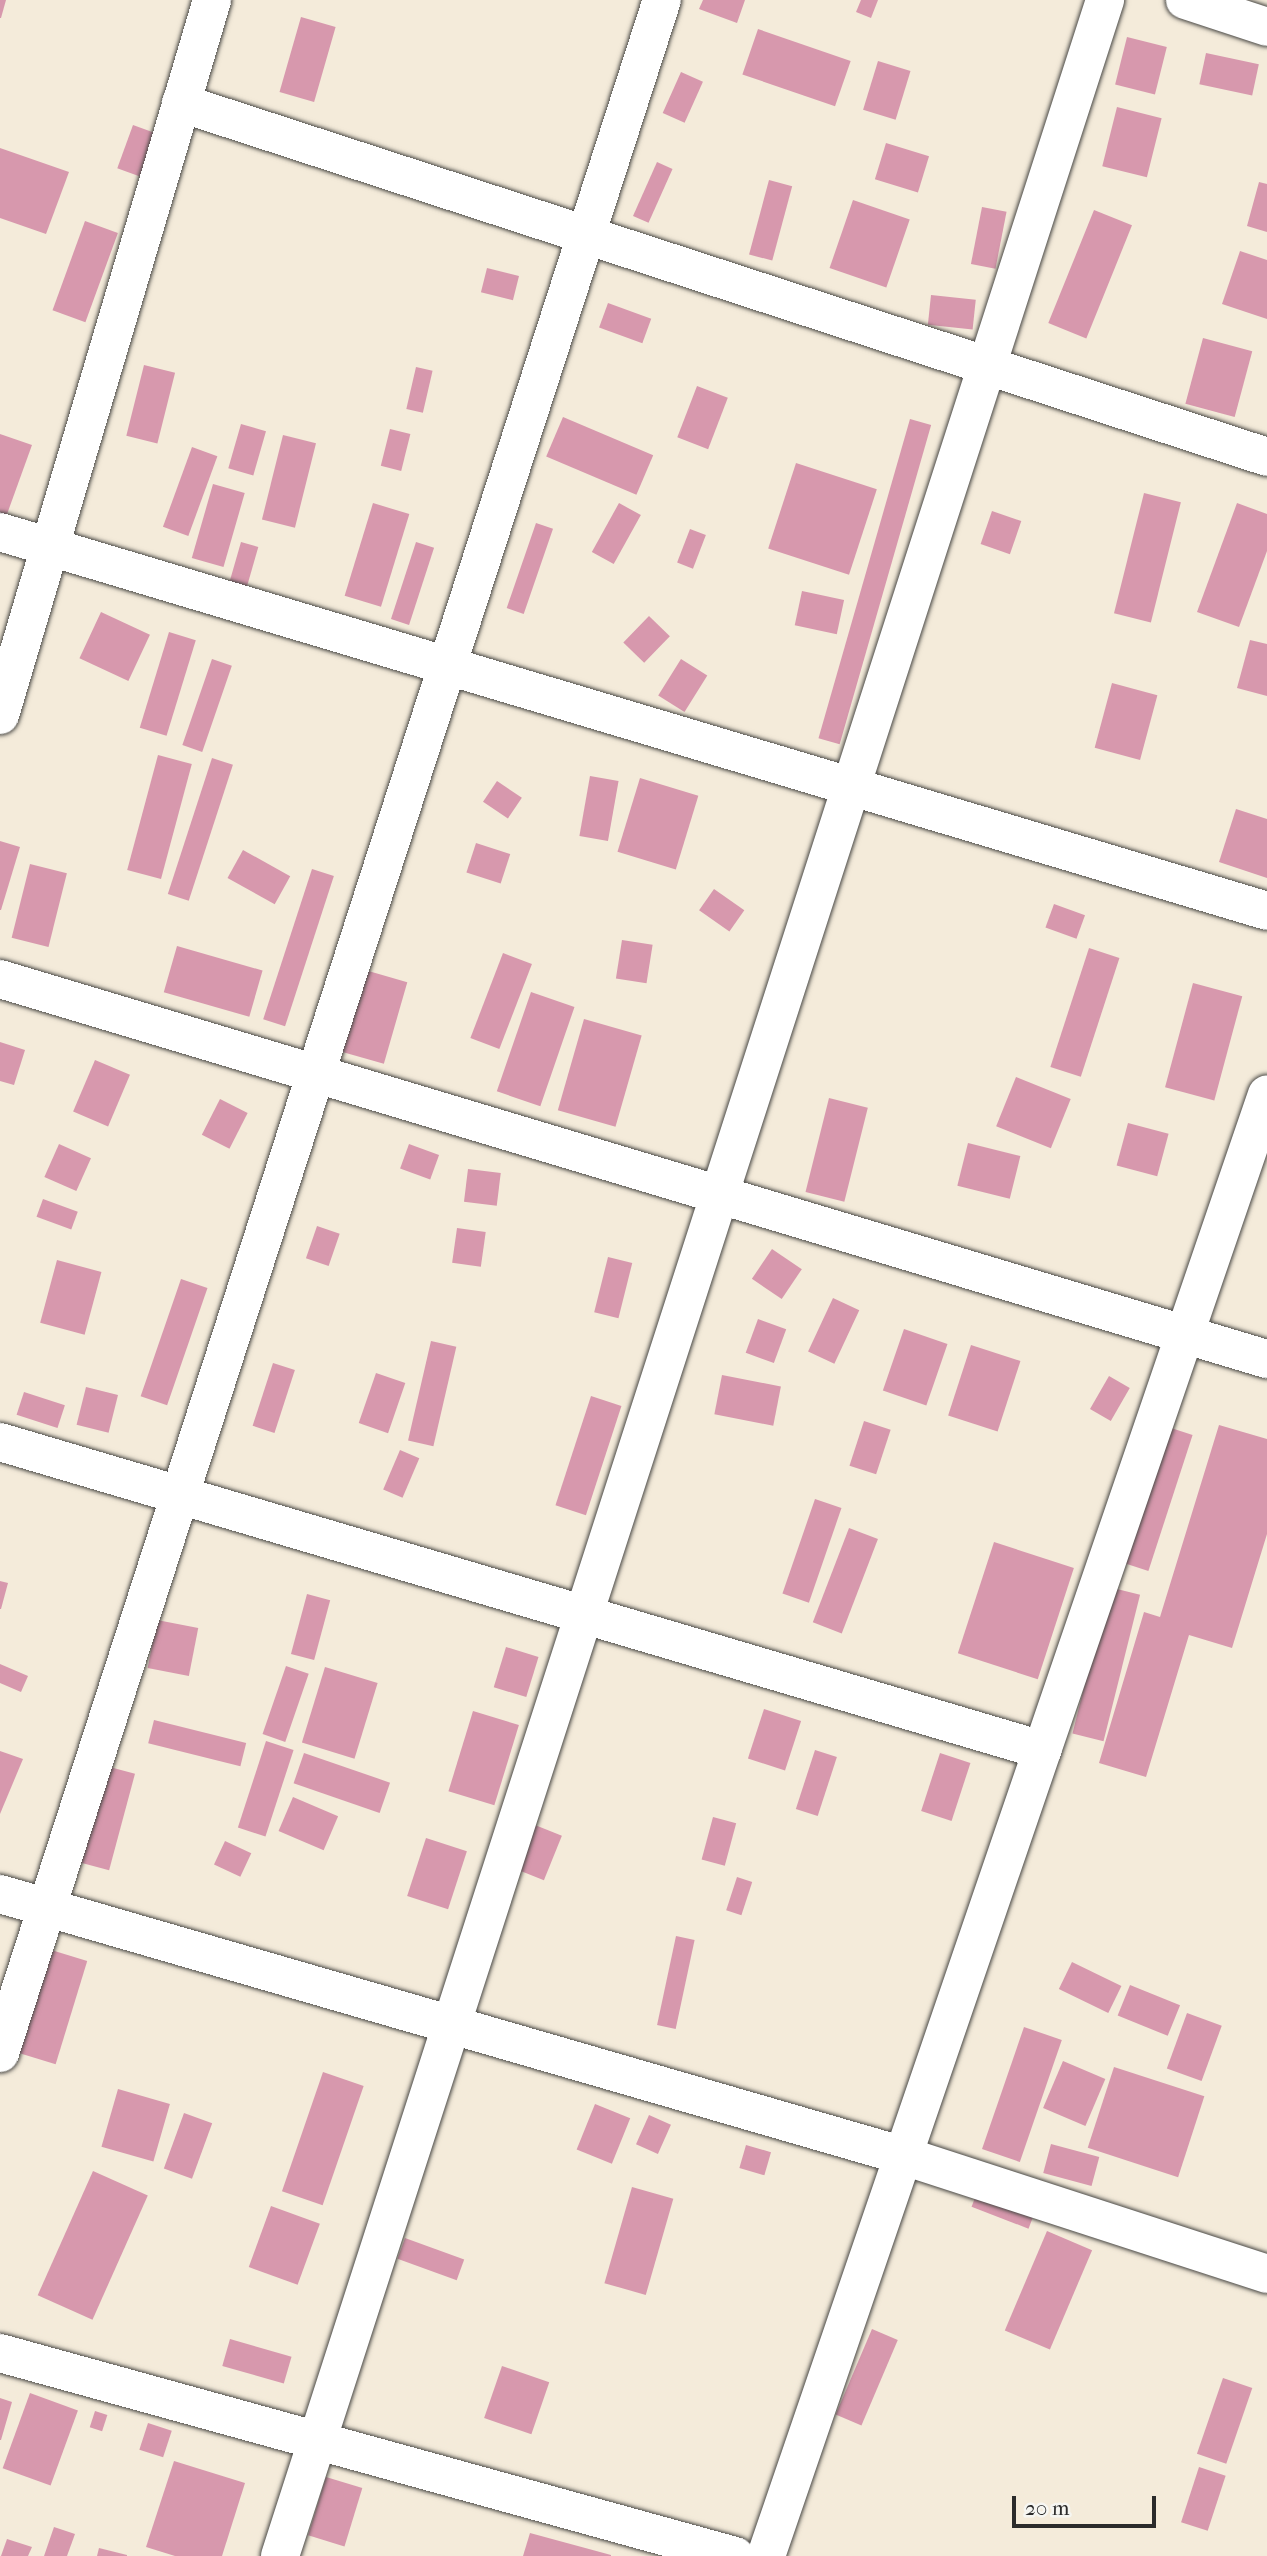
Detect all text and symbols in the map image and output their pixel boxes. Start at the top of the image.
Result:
scale bar [1015,2482,1158,2526]
text: 20 m [1025,2496,1069,2520]

